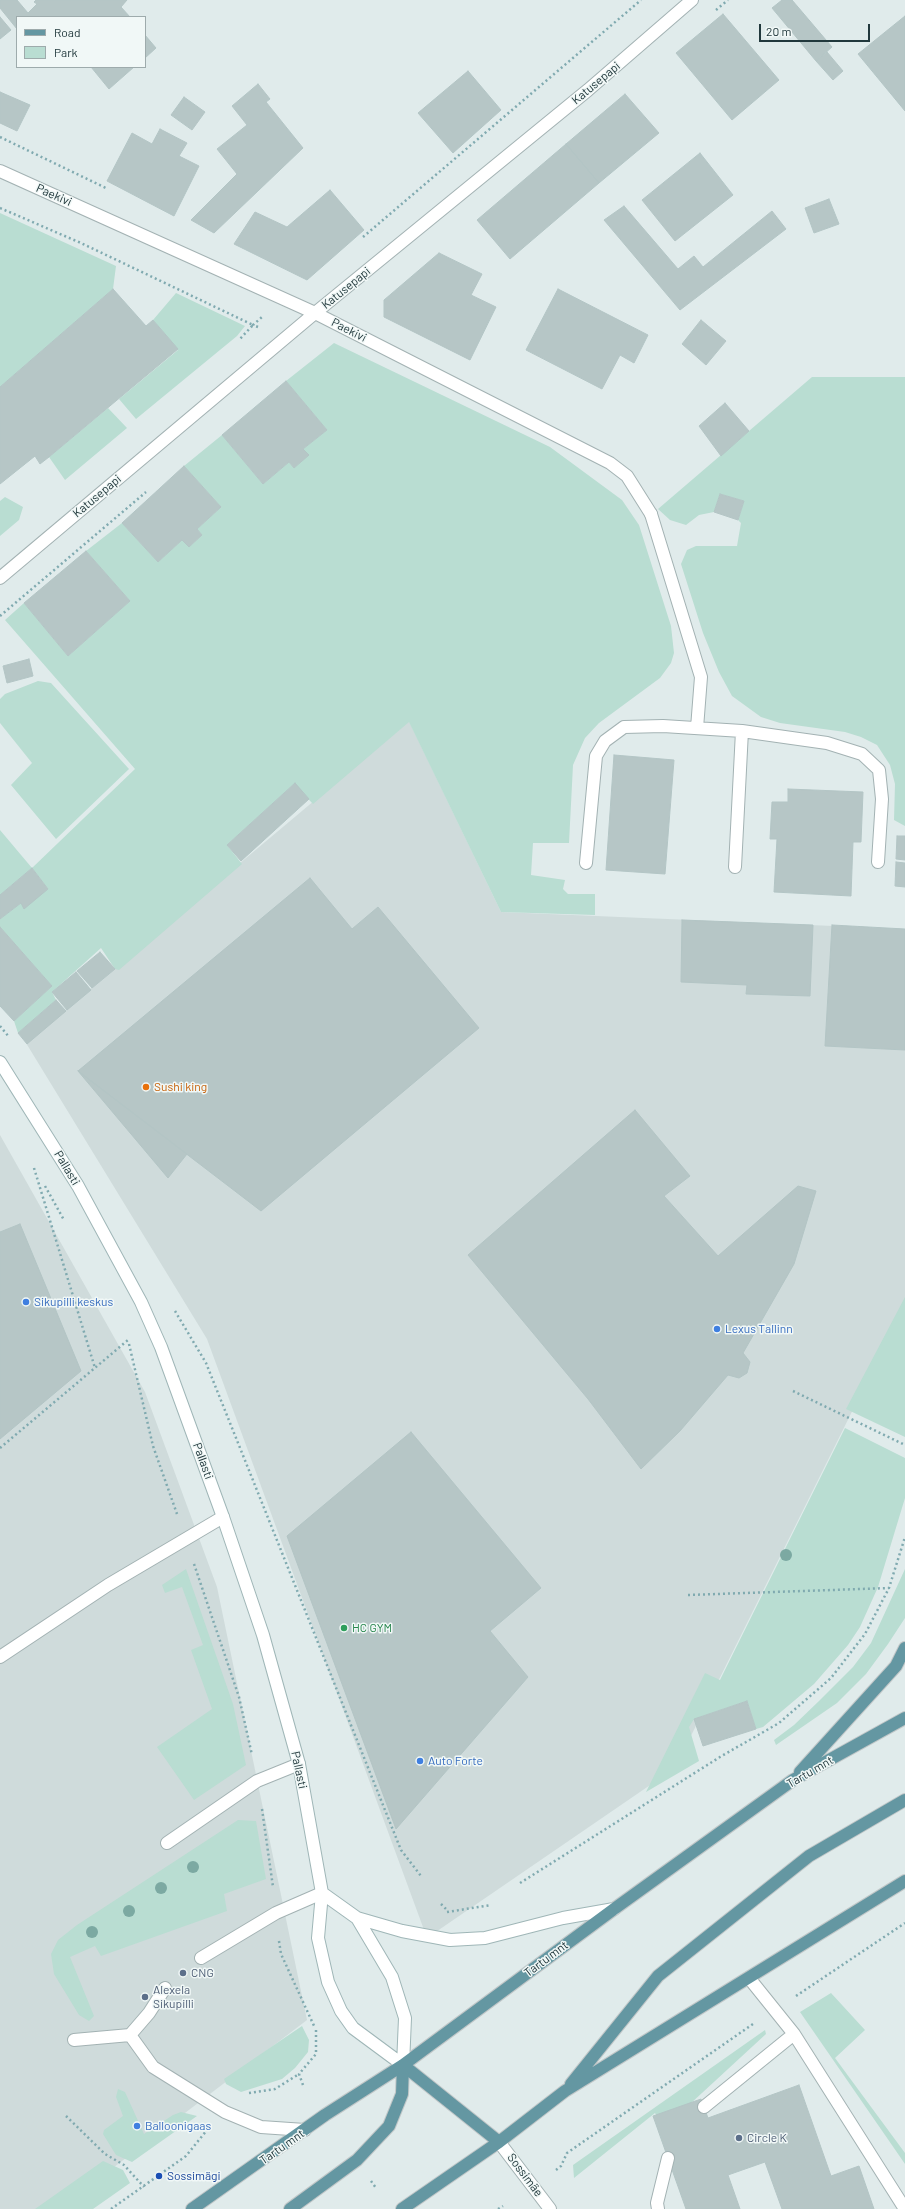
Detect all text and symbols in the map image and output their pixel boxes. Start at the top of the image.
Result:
legend [16,16,146,68]
scale bar [761,16,872,42]
text: 20 m [766,24,792,38]
text: Road [54,25,81,39]
text: Park [54,45,78,59]
street label: Katusepapi [569,59,623,107]
street label: Paekivi [34,181,74,209]
street label: Katusepapi [319,264,373,312]
street label: Paekivi [329,315,369,345]
street label: Katusepapi [70,472,124,520]
place label: Sushi king [154,1080,207,1094]
marker: Sushi king [141,1082,151,1092]
street label: Pallasti [51,1148,83,1188]
place label: Sikupilli keskus [34,1295,113,1309]
marker: Sikupilli keskus [21,1297,31,1307]
place label: Lexus Tallinn [725,1322,793,1336]
marker: Lexus Tallinn [712,1324,722,1334]
street label: Pallasti [190,1441,216,1481]
place label: HC GYM [352,1621,392,1635]
marker: HC GYM [339,1623,349,1633]
street label: Pallasti [288,1750,310,1790]
street label: Tartu mnt [784,1753,836,1791]
place label: Auto Forte [428,1754,483,1768]
marker: Auto Forte [415,1756,425,1766]
street label: Tartu mnt [521,1938,571,1980]
place label: CNG [191,1966,214,1980]
marker: CNG [178,1968,188,1978]
place label: Alexela Sikupilli [153,1983,194,2011]
marker: Alexela Sikupilli [140,1992,150,2002]
place label: Balloonigaas [145,2119,211,2133]
marker: Balloonigaas [132,2121,142,2131]
street label: Tartu mnt [257,2126,307,2168]
place label: Circle K [747,2131,787,2145]
marker: Circle K [734,2133,744,2143]
street label: Sossimäe [504,2151,546,2199]
place label: Sossimägi [167,2169,220,2183]
marker: Sossimägi [154,2171,164,2181]

